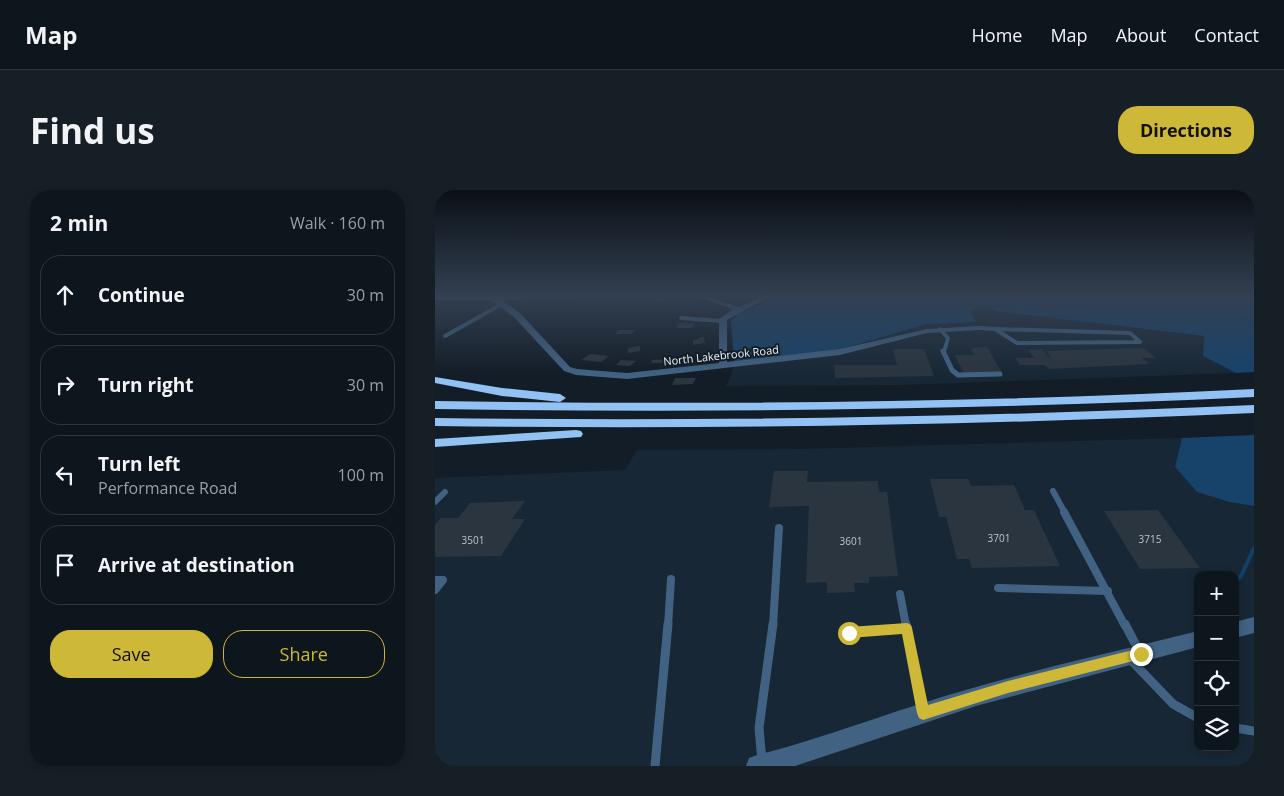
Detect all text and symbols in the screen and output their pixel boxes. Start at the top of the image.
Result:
text: Map [25,18,77,51]
text: Home [972,23,1022,47]
text: Map [1050,23,1088,47]
text: About [1116,23,1166,47]
text: Contact [1194,23,1259,47]
button: Directions [1118,106,1254,154]
text: Find us [30,107,155,154]
text: 2 min [50,209,108,237]
text: Walk · 160 m [290,212,385,234]
icon: ahead [51,281,79,309]
text: Continue [98,282,185,308]
text: 30 m [347,284,384,306]
street label: North Lakebrook Road [662,341,780,369]
icon: right [51,371,79,399]
text: Turn right [98,372,193,398]
text: 30 m [347,374,384,396]
text: Turn left [98,451,180,477]
icon: left [51,461,79,489]
text: 100 m [338,464,384,486]
text: Performance Road [98,477,237,499]
house number: 3701 [988,531,1010,545]
house number: 3715 [1139,532,1162,546]
house number: 3501 [462,533,484,547]
house number: 3601 [840,534,862,548]
icon: arrive [51,551,79,579]
text: Arrive at destination [98,552,295,578]
map controls [1194,571,1239,751]
button: + [1194,571,1239,616]
button: − [1194,616,1239,661]
route start [838,622,861,645]
button: Save [50,630,213,678]
button: Share [223,630,385,678]
route end [1130,643,1153,666]
button: locate [1194,661,1239,706]
button: layers [1194,706,1239,751]

